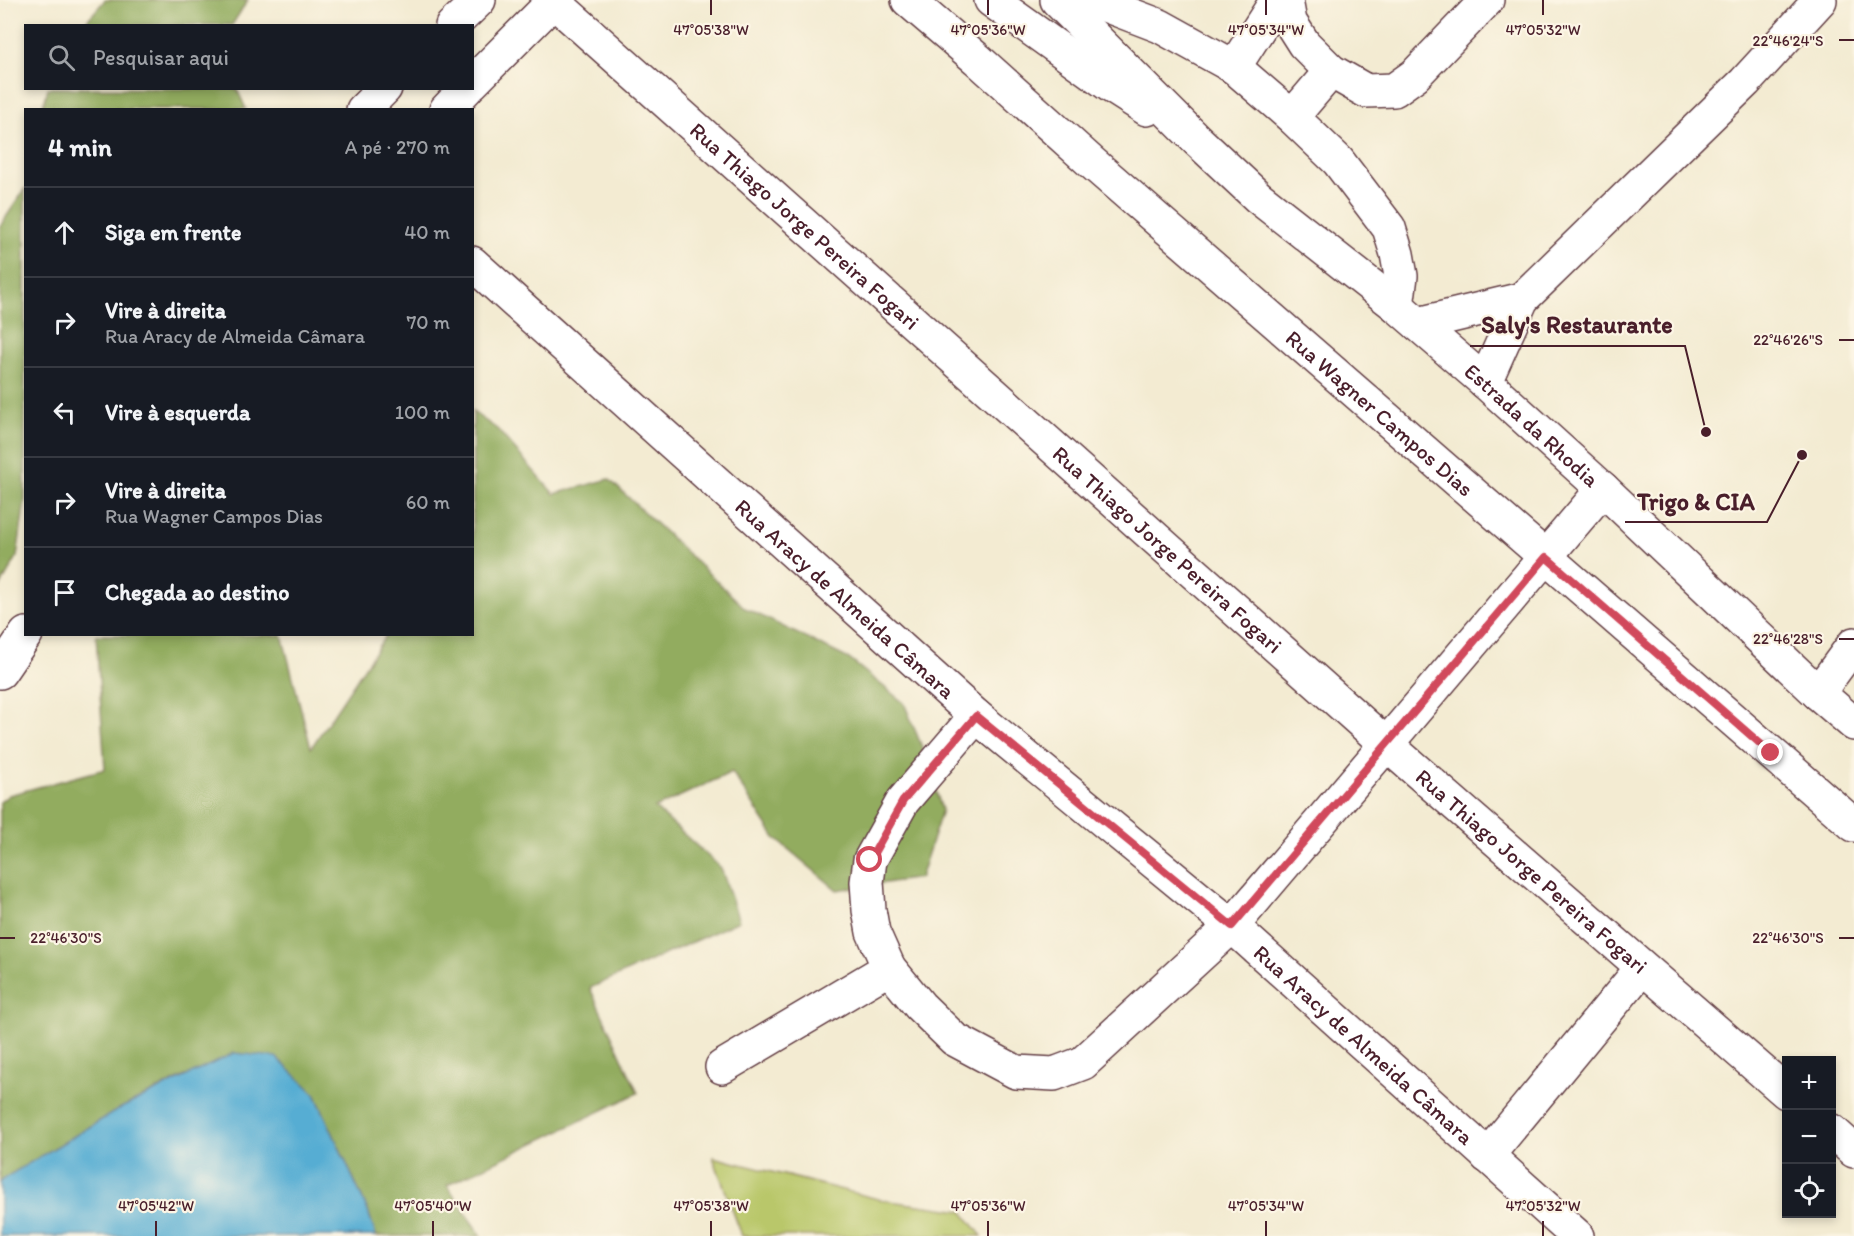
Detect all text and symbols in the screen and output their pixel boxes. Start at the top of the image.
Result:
text: 47°05'38"W [673,21,749,39]
text: 47°05'36"W [950,21,1026,39]
text: 47°05'34"W [1228,21,1304,39]
text: 47°05'32"W [1505,21,1581,39]
search box [24,24,474,90]
text: 22°46'24"S [1753,32,1823,50]
icon: search [45,41,78,74]
text: Pesquisar aqui [93,44,229,71]
street label: Rua Thiago Jorge Pereira Fogari [685,116,925,335]
text: 4 min [48,131,112,163]
text: A pé · 270 m [345,135,450,159]
icon: ahead [48,216,81,249]
text: Siga em frente [105,219,241,246]
text: 40 m [404,220,450,244]
text: Vire à direita [105,297,226,324]
callout: Saly's Restaurante [1470,304,1685,346]
icon: right [48,306,81,339]
text: 70 m [406,310,450,334]
text: Saly's Restaurante [1481,310,1673,340]
text: Rua Aracy de Almeida Câmara [105,324,365,348]
street label: Rua Wagner Campos Dias [1280,324,1479,502]
text: 22°46'26"S [1753,331,1823,349]
street label: Estrada da Rhodia [1459,357,1605,493]
icon: left [48,396,81,429]
text: Vire à esquerda [105,399,250,426]
text: 100 m [395,400,450,424]
street label: Rua Thiago Jorge Pereira Fogari [1047,440,1288,659]
text: Vire à direita [105,477,226,504]
callout: Trigo & CIA [1625,480,1767,522]
icon: right [48,486,81,519]
text: Trigo & CIA [1636,487,1756,517]
text: 60 m [406,490,450,514]
street label: Rua Aracy de Almeida Câmara [730,493,961,705]
text: Rua Wagner Campos Dias [105,504,323,528]
icon: arrive [48,576,81,609]
text: Chegada ao destino [105,579,289,606]
text: 22°46'28"S [1753,630,1823,648]
route end [1757,739,1783,765]
street label: Rua Thiago Jorge Pereira Fogari [1410,763,1653,979]
route start [856,846,882,872]
text: 22°46'30"S [30,929,102,947]
text: 22°46'30"S [1752,929,1824,947]
street label: Rua Aracy de Almeida Câmara [1248,939,1480,1151]
map controls [1782,1056,1836,1218]
button: + [1782,1056,1836,1110]
button: − [1782,1110,1836,1164]
button: locate [1782,1164,1836,1218]
text: 47°05'42"W [118,1197,194,1215]
text: 47°05'40"W [394,1197,472,1215]
text: 47°05'38"W [673,1197,749,1215]
text: 47°05'36"W [950,1197,1026,1215]
text: 47°05'34"W [1228,1197,1304,1215]
text: 47°05'32"W [1505,1197,1581,1215]

